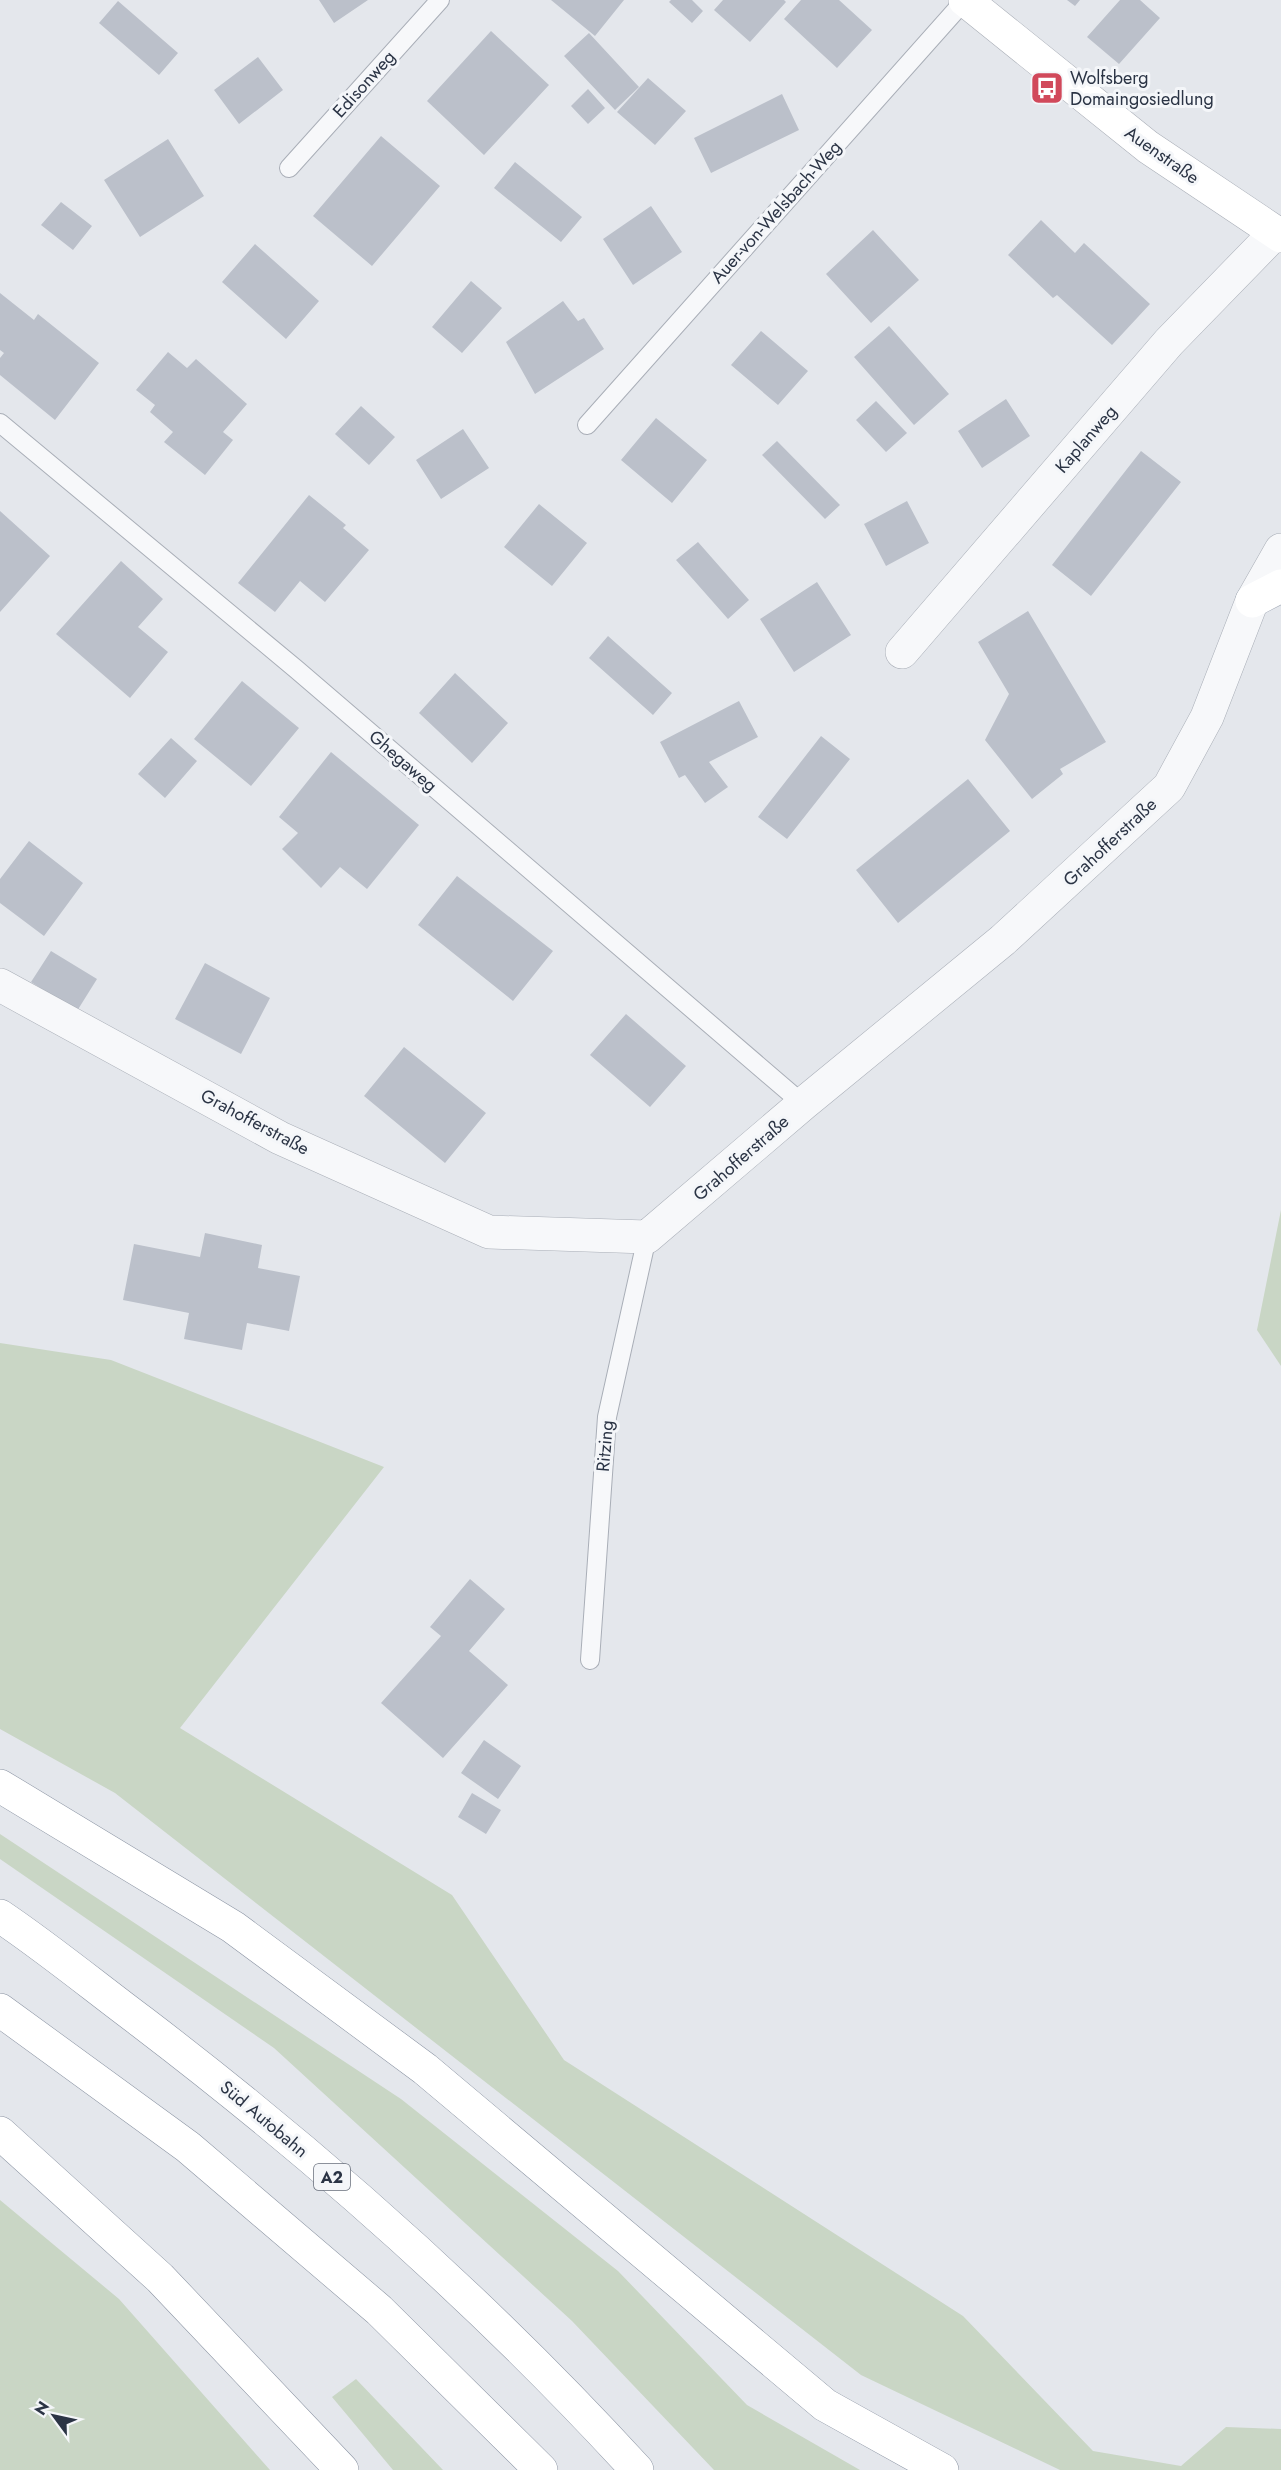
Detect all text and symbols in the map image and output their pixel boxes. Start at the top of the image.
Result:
street label: Edisonweg [327,45,401,123]
place label: Wolfsberg Domaingosiedlung [1070,65,1214,112]
bus stop icon: Wolfsberg Domaingosiedlung [1029,70,1065,106]
street label: Auenstraße [1120,120,1204,190]
street label: Auer-von-Welsbach-Weg [705,135,847,289]
street label: Kaplanweg [1049,399,1123,479]
street label: Ghegaweg [363,724,443,798]
street label: Grahofferstraße [1057,792,1163,892]
street label: Grahofferstraße [196,1082,314,1162]
street label: Grahofferstraße [687,1109,795,1207]
street label: Ritzing [590,1419,620,1473]
street label: Süd Autobahn [214,2074,314,2164]
road number: A2 [314,2164,350,2190]
north arrow [24,2386,84,2446]
text: N [29,2397,55,2420]

